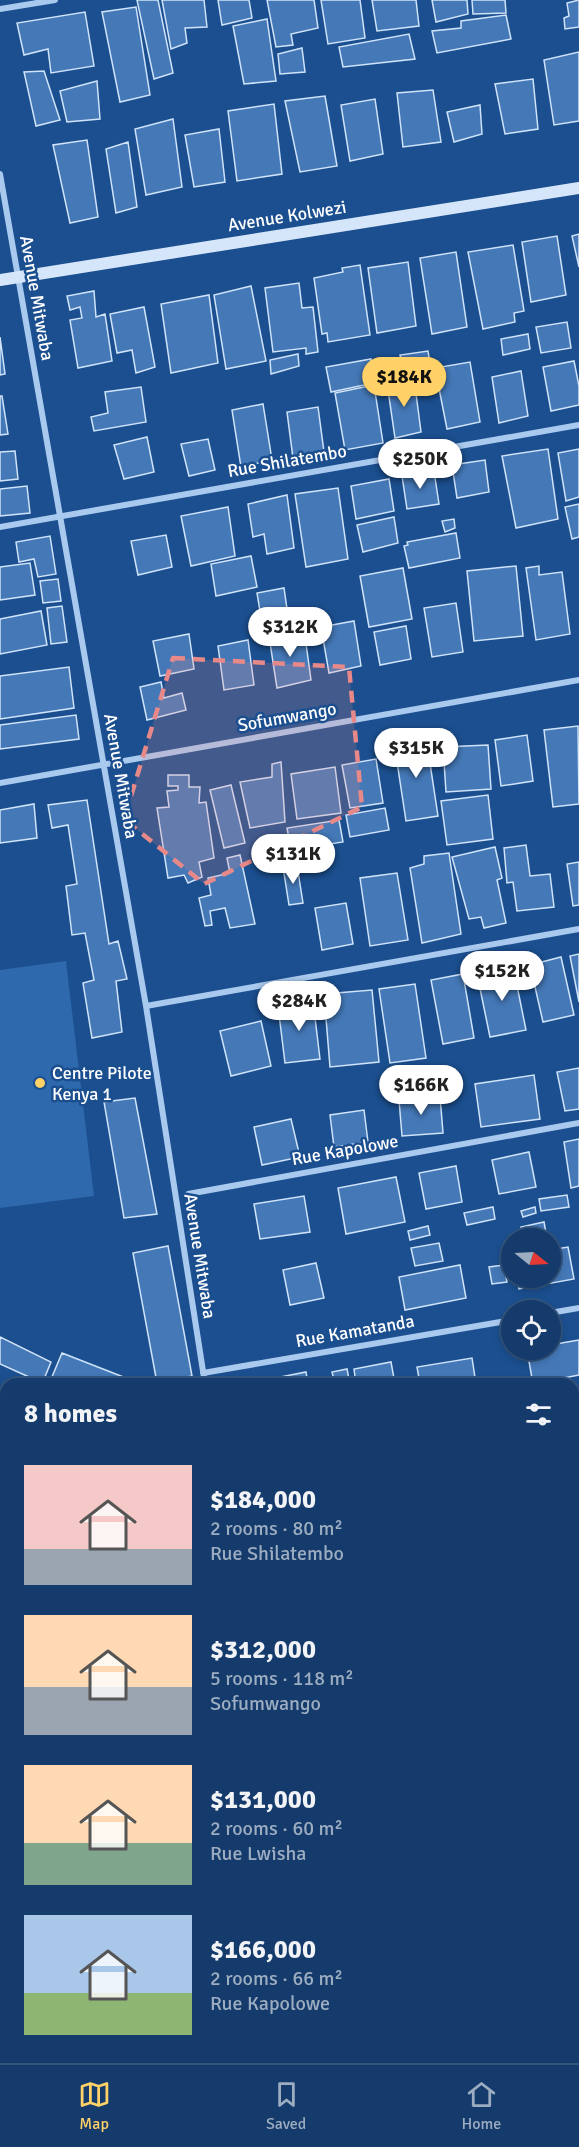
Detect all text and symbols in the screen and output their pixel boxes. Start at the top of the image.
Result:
street label: Avenue Kolwezi [226,196,348,236]
street label: Avenue Mitwaba [15,234,59,362]
pin: $184K [362,357,446,408]
text: $184K [376,364,432,389]
pin: $250K [378,439,462,490]
street label: Rue Shilatembo [226,440,348,482]
text: $250K [392,446,448,471]
pin: $312K [248,607,332,658]
text: $312K [262,614,318,639]
street label: Sofumwango [236,697,338,737]
street label: Avenue Mitwaba [99,712,143,840]
pin: $315K [374,728,458,779]
text: $315K [388,735,444,760]
pin: $131K [251,834,335,885]
text: $131K [265,841,321,866]
pin: $152K [460,951,544,1002]
text: $152K [474,958,530,983]
pin: $284K [257,981,341,1032]
text: $284K [271,988,327,1013]
place label: Centre Pilote Kenya 1 [52,1062,152,1105]
pin: $166K [379,1065,463,1116]
text: $166K [393,1072,449,1097]
marker: Centre Pilote Kenya 1 [33,1076,47,1090]
street label: Rue Kapolowe [290,1130,400,1170]
street label: Avenue Mitwaba [179,1192,221,1320]
north arrow [501,1228,561,1288]
map controls [501,1228,561,1360]
button: locate [501,1300,561,1360]
street label: Rue Kamatanda [294,1310,416,1352]
text: 8 homes [24,1398,117,1430]
icon: filters [522,1398,555,1431]
text: $184,000 [210,1484,316,1516]
icon: home [72,1489,144,1561]
text: 2 rooms · 80 m² [210,1516,343,1541]
text: Rue Shilatembo [210,1541,344,1566]
text: $312,000 [210,1634,316,1666]
icon: home [72,1639,144,1711]
text: 5 rooms · 118 m² [210,1666,354,1691]
text: Sofumwango [210,1691,321,1716]
text: $131,000 [210,1784,316,1816]
icon: home [72,1789,144,1861]
text: 2 rooms · 60 m² [210,1816,343,1841]
text: Rue Lwisha [210,1841,306,1866]
text: $166,000 [210,1934,316,1966]
icon: home [72,1939,144,2011]
text: 2 rooms · 66 m² [210,1966,343,1991]
text: Rue Kapolowe [210,1991,330,2016]
tab: Map [78,2078,111,2134]
tab: Saved [266,2078,306,2134]
tab: Home [461,2078,501,2134]

